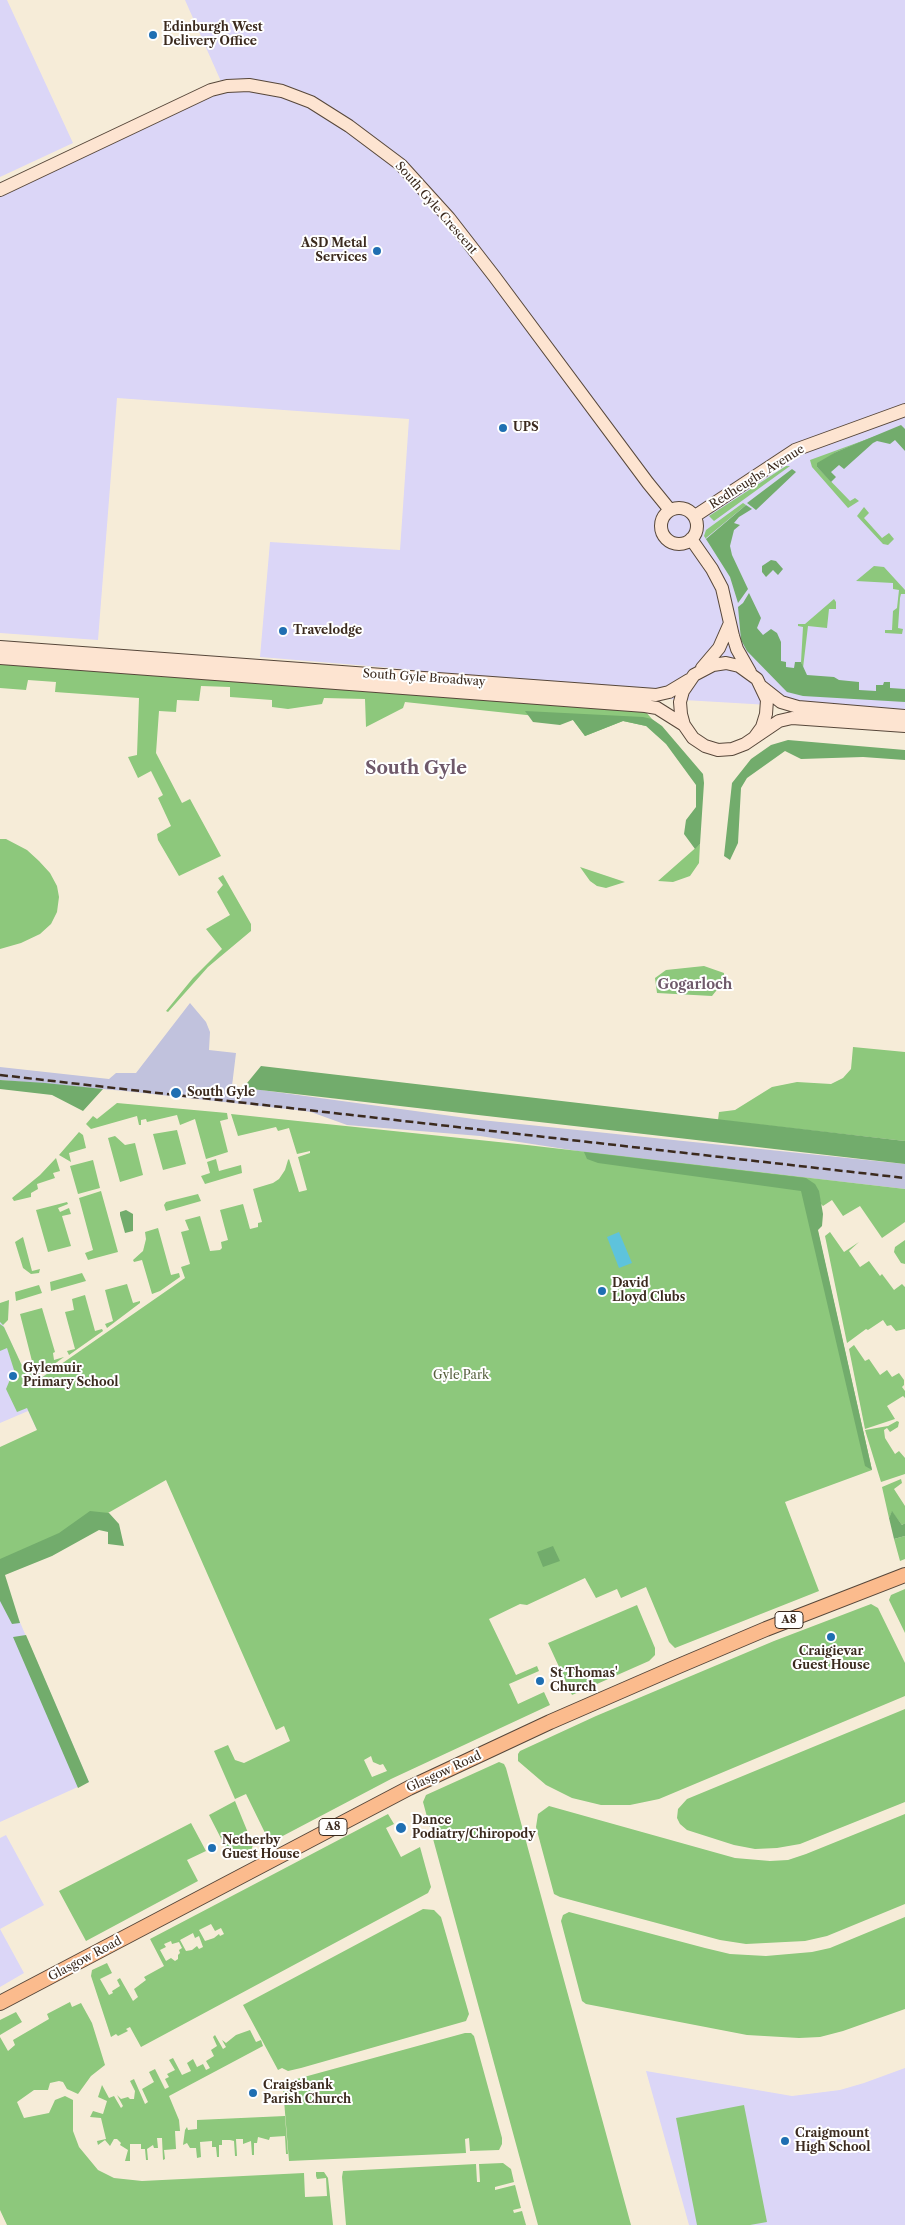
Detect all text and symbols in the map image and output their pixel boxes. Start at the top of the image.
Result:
place label: Edinburgh West Delivery Office [163,21,263,49]
marker: Edinburgh West Delivery Office [147,29,159,41]
street label: South Gyle Crescent [392,159,480,257]
place label: ASD Metal Services [301,237,367,265]
marker: ASD Metal Services [371,245,383,257]
place label: UPS [513,421,539,435]
marker: UPS [497,422,509,434]
street label: Redheughs Avenue [707,442,807,512]
place label: Travelodge [293,624,362,638]
marker: Travelodge [277,625,289,637]
street label: South Gyle Broadway [362,667,486,689]
district label: South Gyle [365,758,467,780]
district label: Gogarloch [658,977,732,993]
marker: South Gyle [169,1086,183,1100]
place label: South Gyle [187,1086,255,1100]
place label: David Lloyd Clubs [612,1277,685,1305]
marker: David Lloyd Clubs [596,1285,608,1297]
place label: Gylemuir Primary School [23,1362,119,1390]
park label: Gyle Park [433,1369,489,1383]
marker: Gylemuir Primary School [7,1370,19,1382]
road number: A8 [775,1612,803,1628]
marker: Craigievar Guest House [825,1631,837,1643]
place label: Craigievar Guest House [792,1645,870,1673]
place label: St Thomas' Church [550,1667,618,1695]
marker: St Thomas' Church [534,1675,546,1687]
street label: Glasgow Road [404,1748,484,1796]
place label: Dance Podiatry/Chiropody [412,1814,536,1842]
road number: A8 [319,1818,347,1835]
marker: Dance Podiatry/Chiropody [394,1821,408,1835]
place label: Netherby Guest House [222,1834,300,1862]
marker: Netherby Guest House [206,1842,218,1854]
street label: Glasgow Road [46,1934,124,1984]
place label: Craigsbank Parish Church [263,2079,351,2107]
marker: Craigsbank Parish Church [247,2087,259,2099]
place label: Craigmount High School [795,2127,870,2155]
marker: Craigmount High School [779,2135,791,2147]

